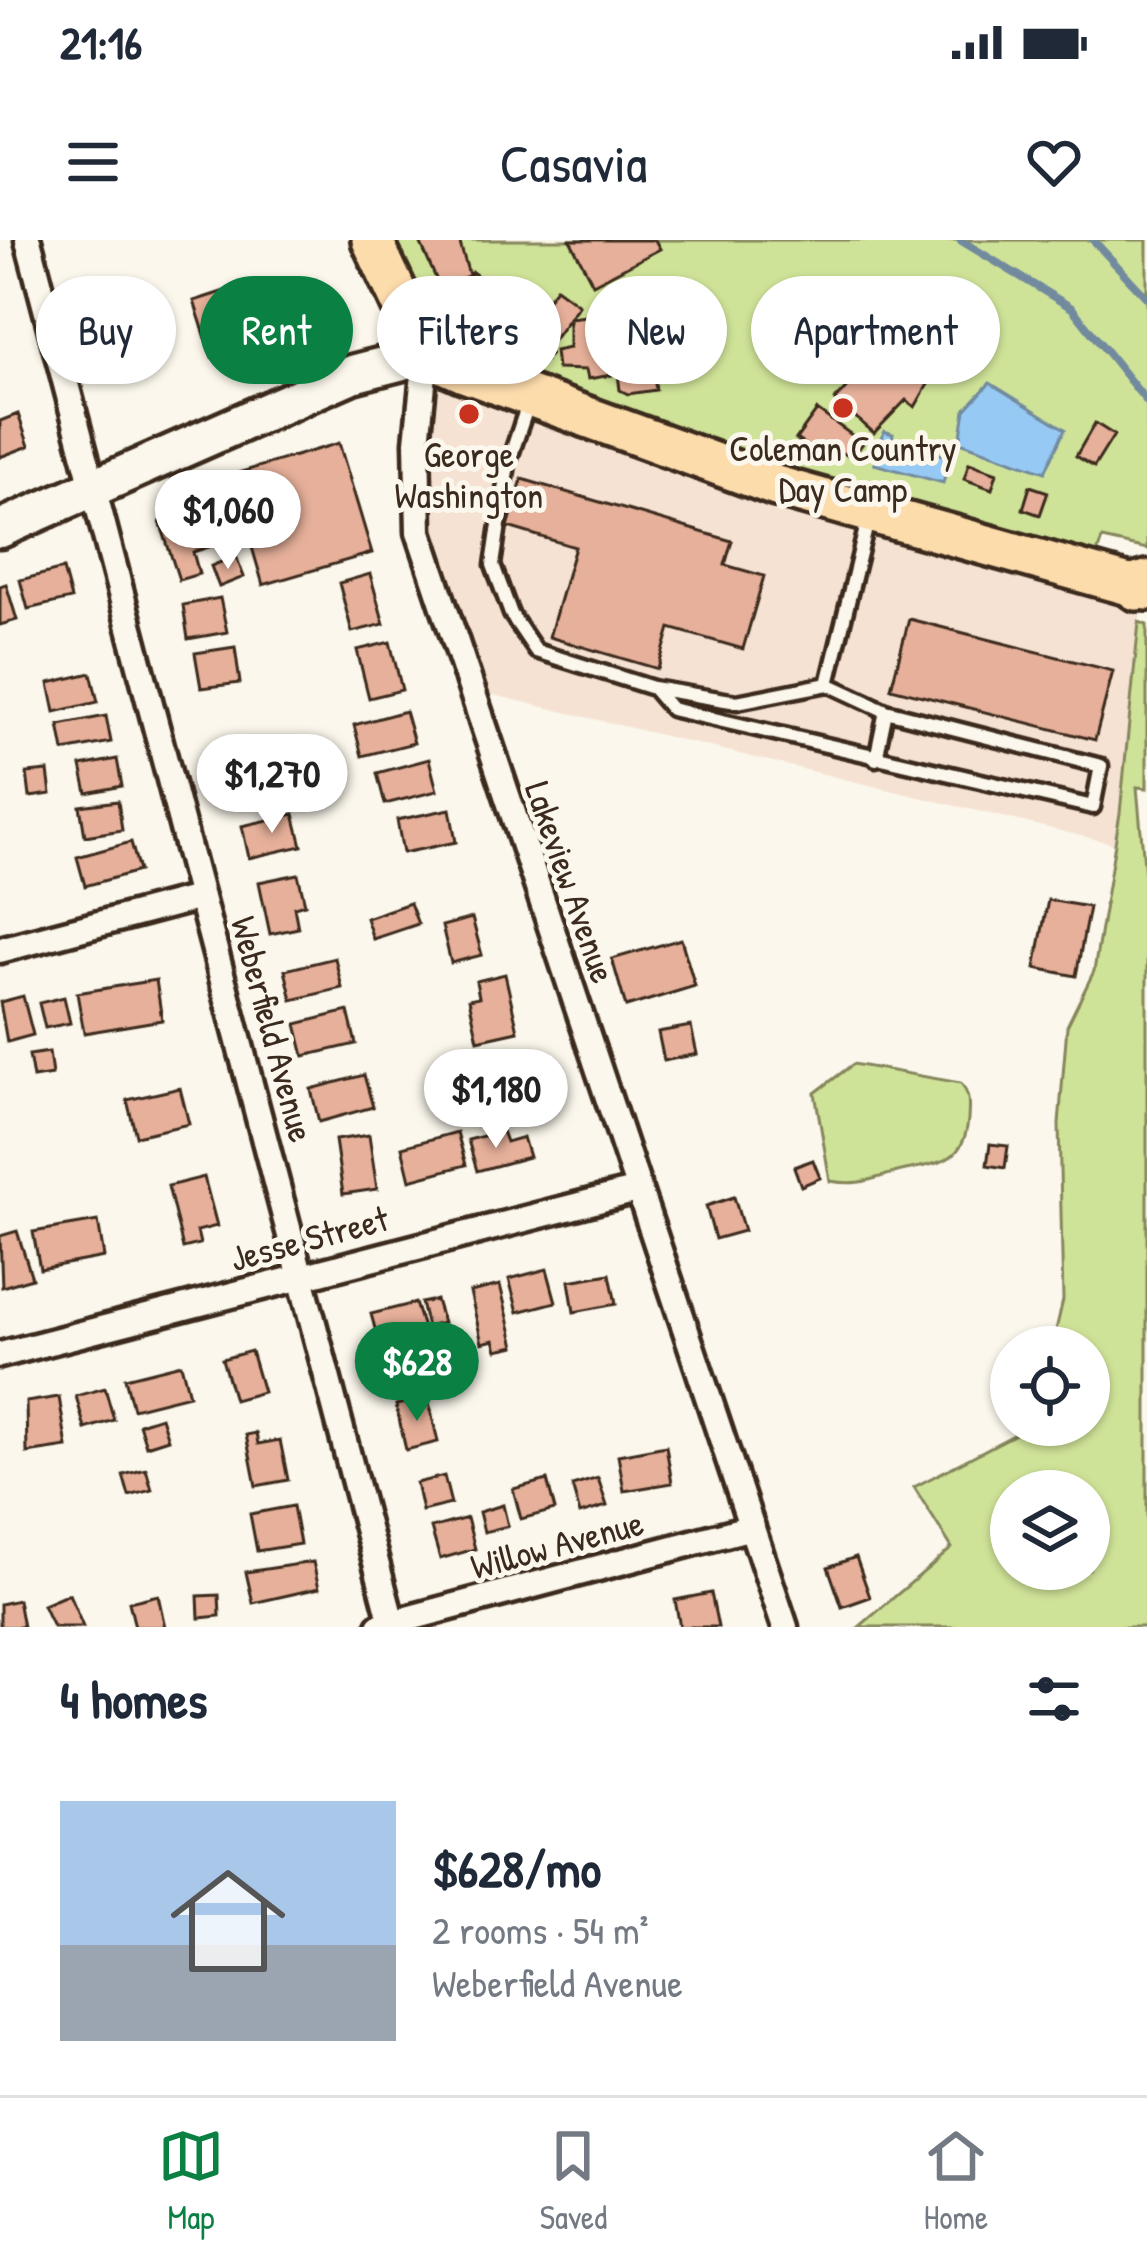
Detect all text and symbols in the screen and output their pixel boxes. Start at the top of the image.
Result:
text: 21:16 [60,12,142,73]
text: Casavia [500,126,647,199]
icon: menu [60,129,126,195]
icon: heart [1021,129,1087,195]
chip: Buy [36,276,176,384]
chip: Rent [200,276,353,384]
chip: Filters [377,276,561,384]
chip: New [585,276,727,384]
chip: Apartment [751,276,1000,384]
marker: Coleman Country Day Camp [830,395,856,421]
marker: George Washington [456,401,482,427]
place label: Coleman Country Day Camp [729,423,957,513]
place label: George Washington [395,429,543,519]
pin: $1,060 [130,470,326,572]
text: $1,060 [182,482,274,535]
pin: $1,270 [174,734,370,836]
text: $1,270 [224,746,320,799]
street label: Lakeview Avenue [514,775,629,989]
street label: Weberfield Avenue [220,911,327,1147]
pin: $1,180 [398,1049,594,1151]
text: $1,180 [451,1061,541,1114]
street label: Jesse Street [224,1193,394,1282]
pin: $628 [346,1322,488,1424]
map controls [990,1326,1110,1590]
button: locate [990,1326,1110,1446]
text: $628 [382,1334,452,1387]
button: layers [990,1470,1110,1590]
street label: Willow Avenue [465,1497,648,1590]
text: 4 homes [60,1665,207,1734]
icon: filters [1021,1666,1087,1732]
text: $628/mo [432,1834,601,1903]
icon: home [156,1849,300,1993]
text: 2 rooms · 54 m² [432,1903,649,1956]
text: Weberfield Avenue [432,1956,683,2009]
tab: Map [158,2123,224,2239]
tab: Saved [540,2123,607,2239]
tab: Home [923,2123,989,2239]

